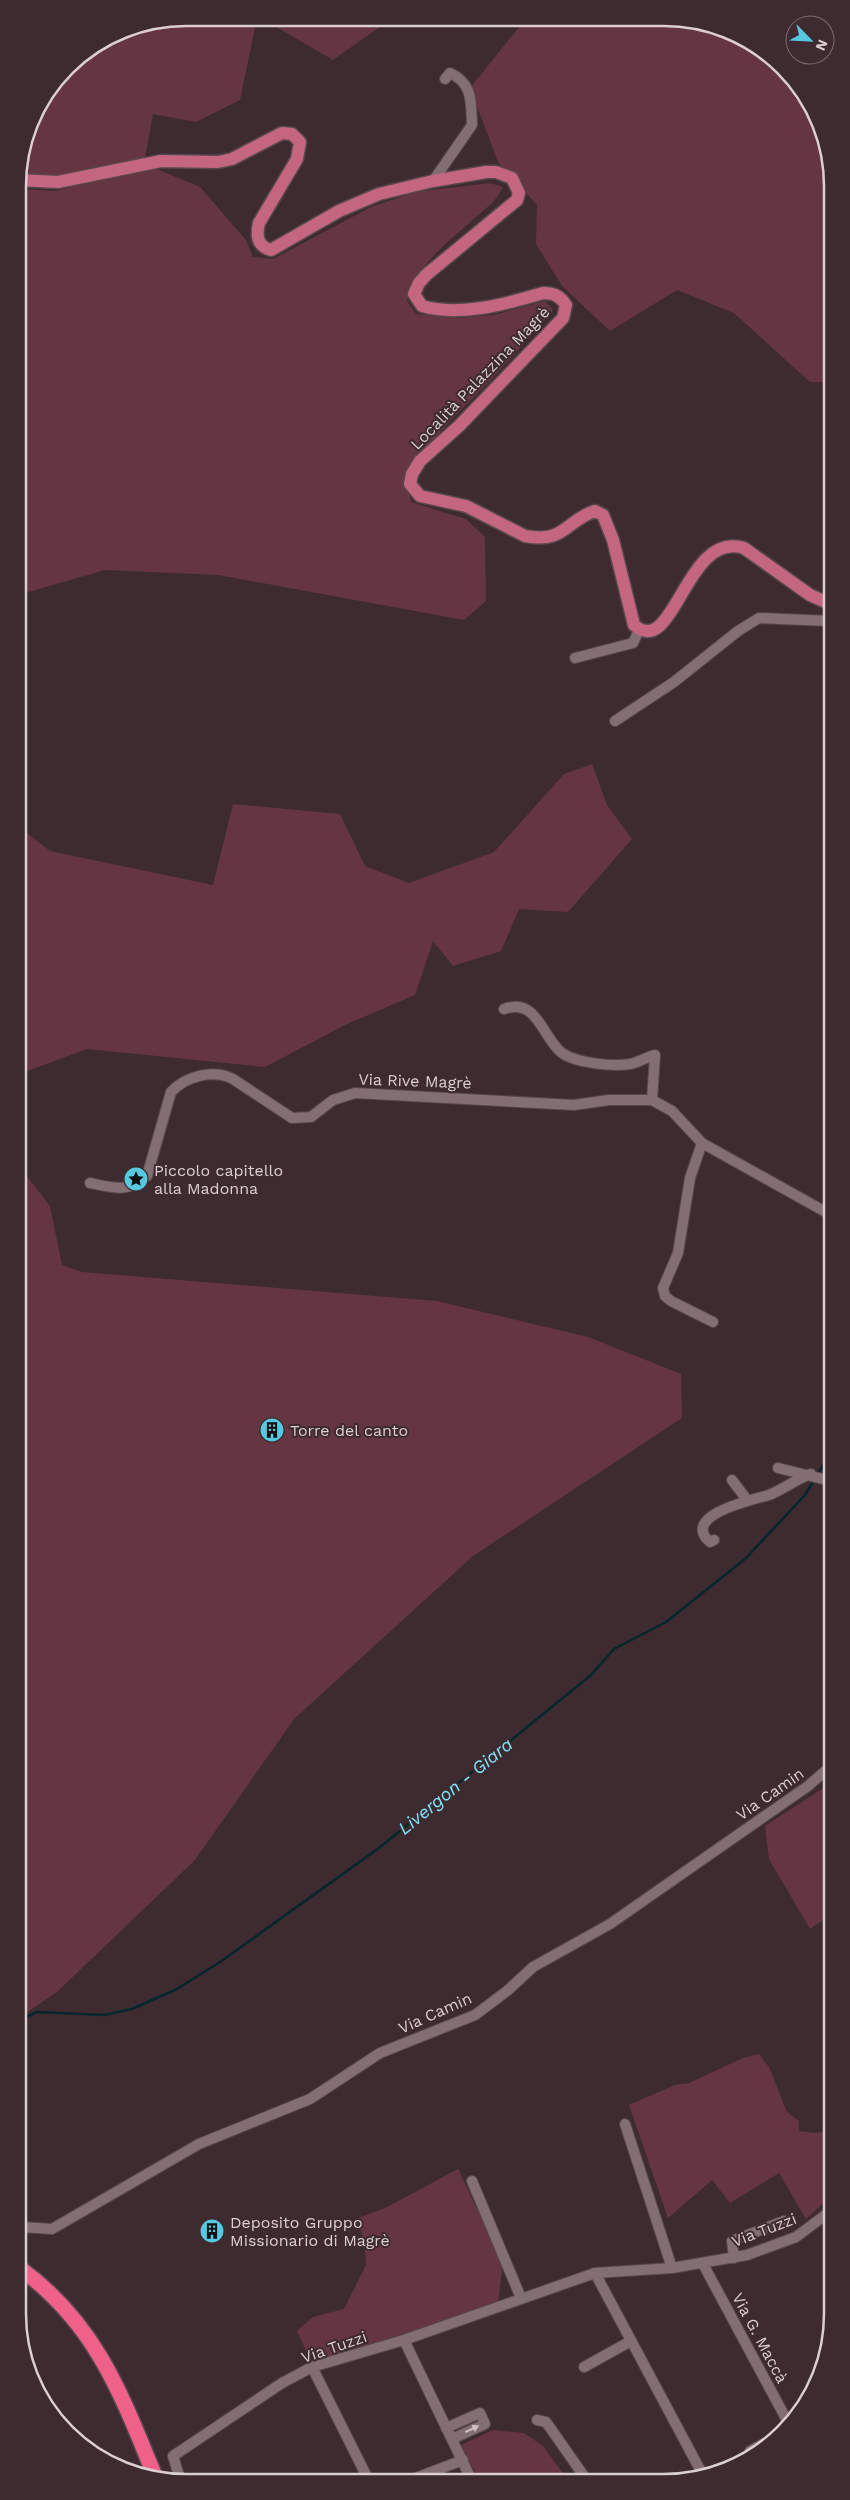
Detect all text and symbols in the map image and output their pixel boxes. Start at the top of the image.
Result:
north arrow [785,15,835,65]
text: N [812,37,831,53]
street label: Località Palazzina Magrè [407,302,553,454]
street label: Via Rive Magrè [358,1070,472,1092]
place label: Piccolo capitello alla Madonna [154,1161,283,1198]
place icon: Piccolo capitello alla Madonna [123,1166,149,1192]
building icon: Torre del canto [259,1417,285,1443]
place label: Torre del canto [290,1421,408,1440]
water label: Livergon - Giara [393,1733,517,1839]
street label: Via Camin [733,1764,807,1824]
street label: Via Camin [395,1988,475,2038]
street label: Via Tuzzi [729,2209,799,2251]
place label: Deposito Gruppo Missionario di Magrè [230,2213,390,2250]
building icon: Deposito Gruppo Missionario di Magrè [199,2218,225,2244]
street label: Via G. Maccà [728,2290,792,2386]
street label: Via Tuzzi [299,2327,369,2367]
one-way arrow [465,2425,479,2433]

